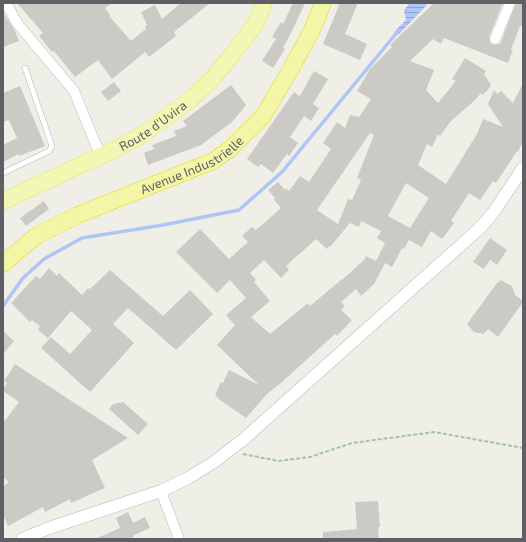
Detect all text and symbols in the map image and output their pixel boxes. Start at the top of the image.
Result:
street label: Route d'Uvira [116,97,190,154]
street label: Avenue Industrielle [138,132,247,197]

